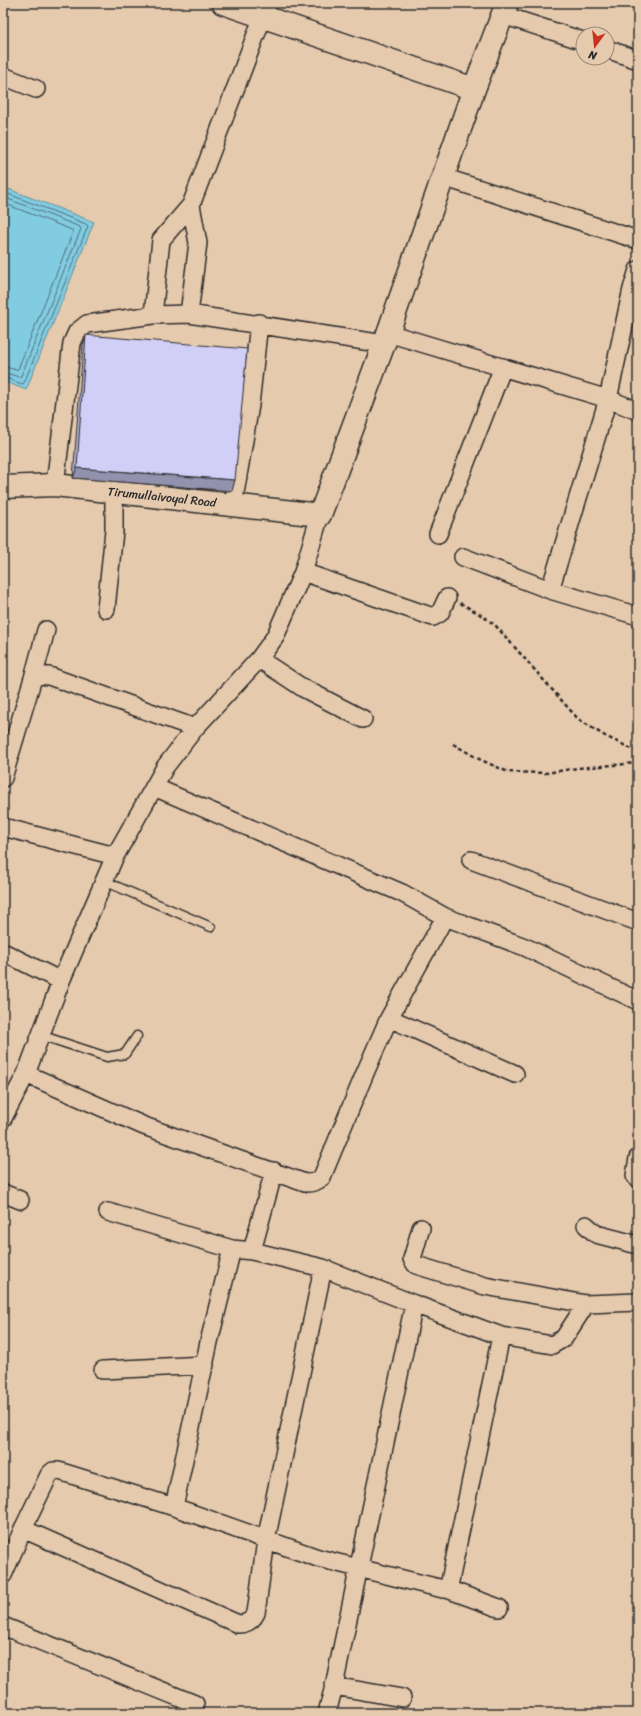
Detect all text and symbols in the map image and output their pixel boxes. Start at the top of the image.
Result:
north arrow [575,26,615,66]
text: N [586,45,600,66]
street label: Tirumullaivoyal Road [107,480,218,514]

